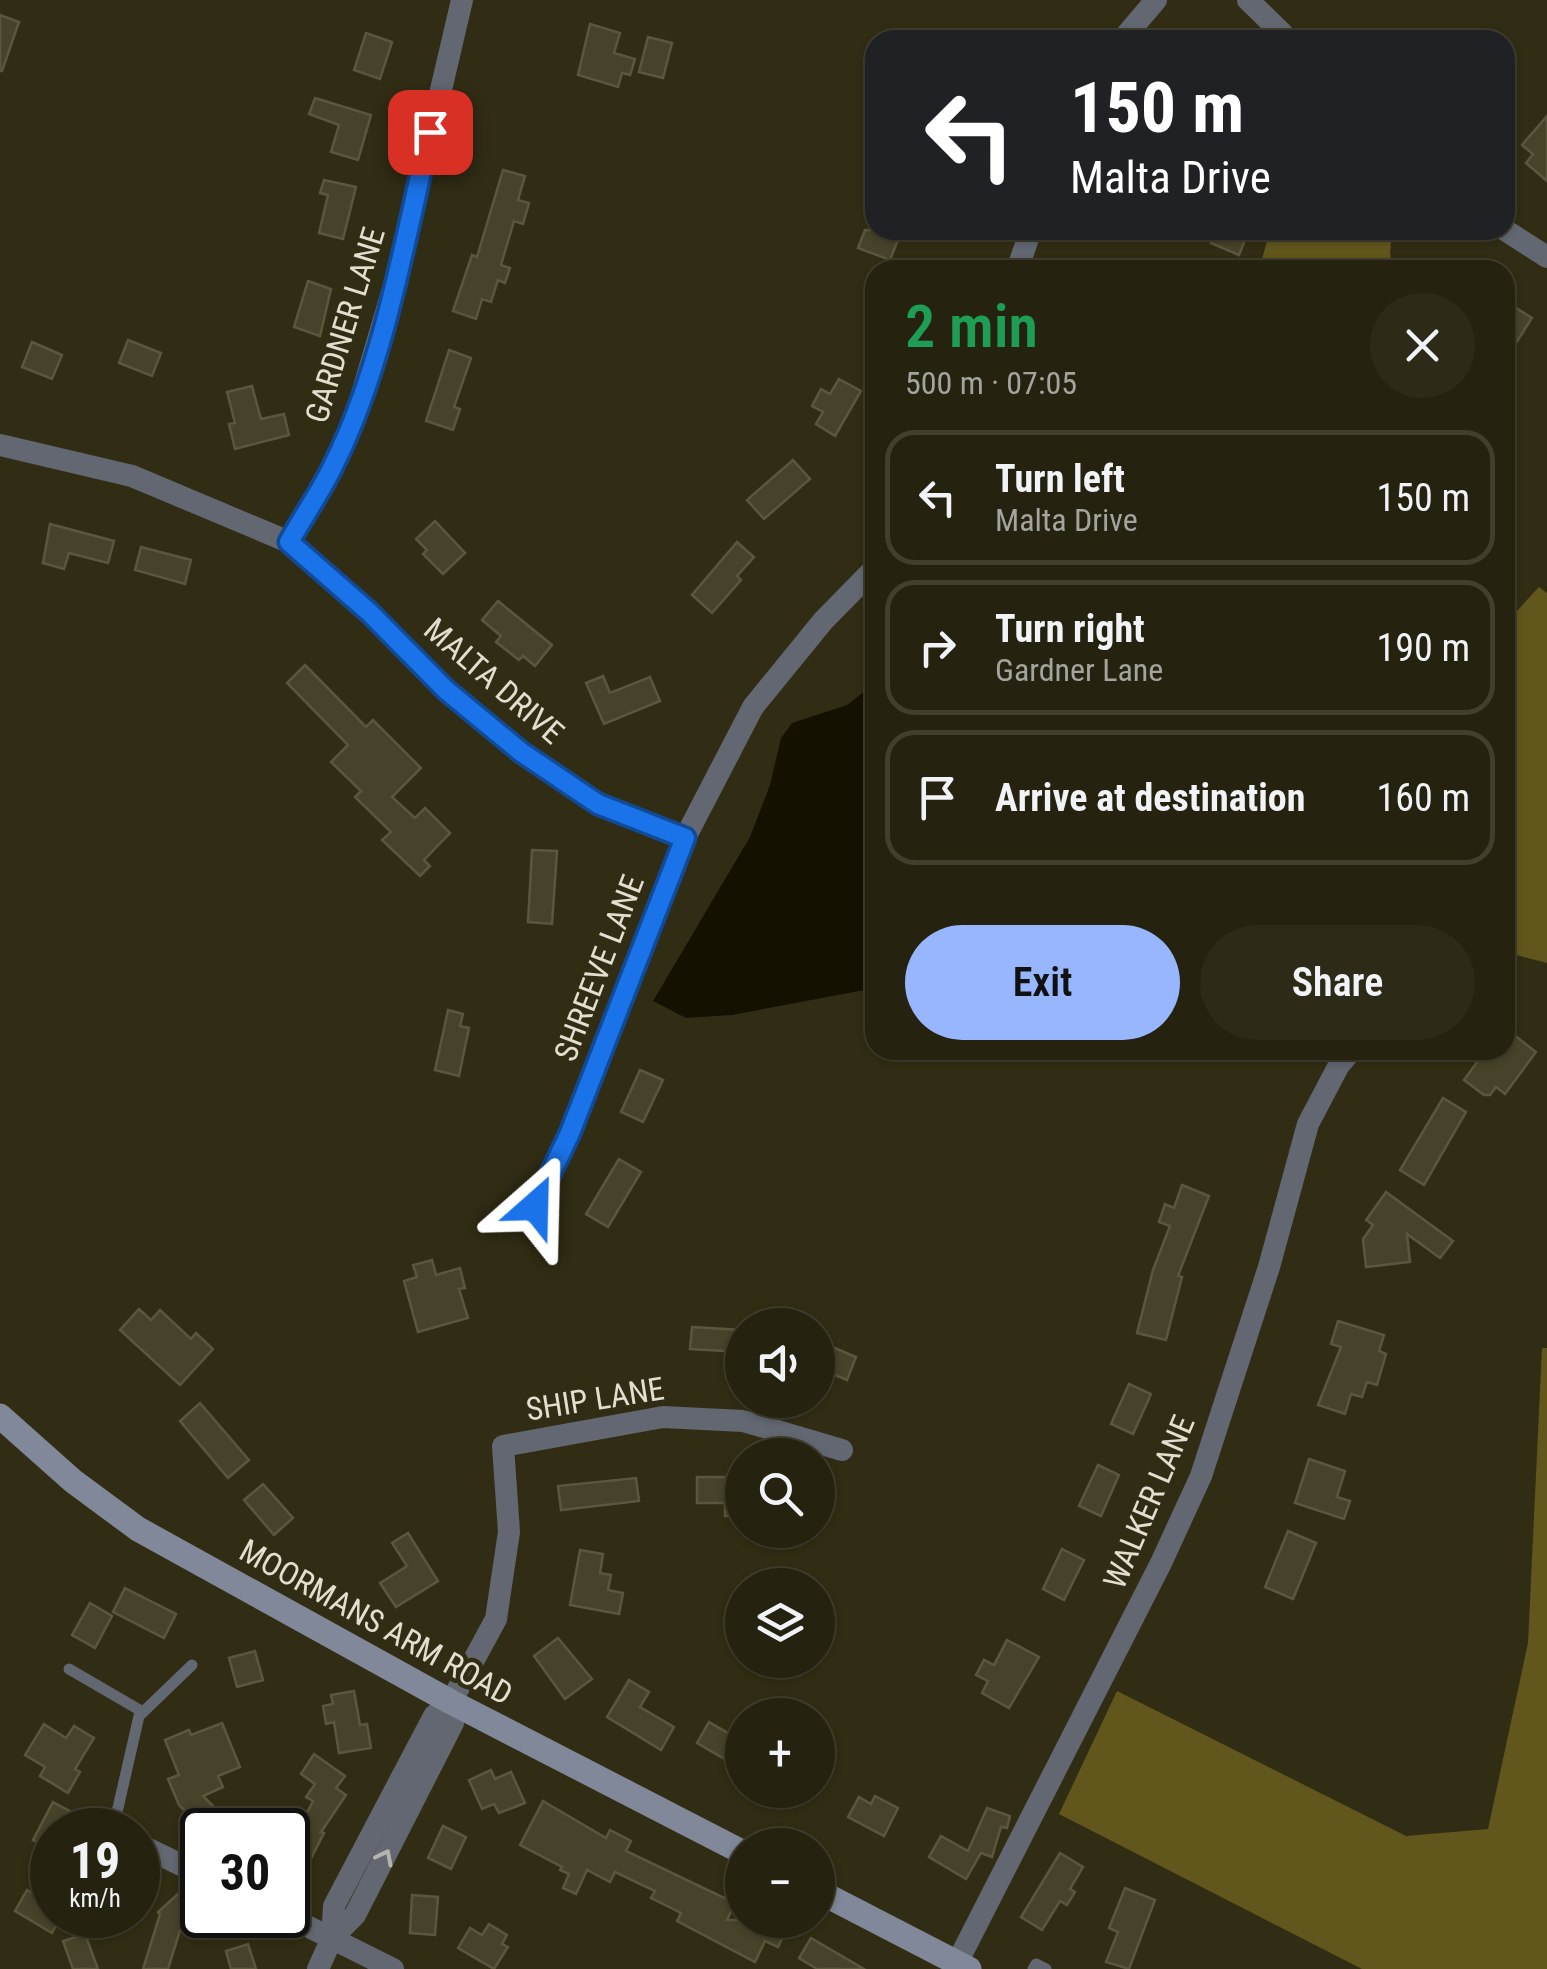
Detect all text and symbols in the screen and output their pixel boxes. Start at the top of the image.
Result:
text: 150 m [1070,67,1244,149]
icon: left [905,70,1035,200]
pin [388,90,473,175]
icon: arrive [403,105,458,160]
text: Malta Drive [1070,151,1271,204]
street label: GARDNER LANE [297,223,393,427]
text: 2 min [905,291,1038,362]
button: close [1370,293,1475,398]
text: 500 m · 07:05 [905,364,1077,402]
text: Turn left [995,457,1125,501]
icon: left [910,470,965,525]
text: 150 m [1376,476,1470,520]
text: Malta Drive [995,501,1138,539]
text: Turn right [995,607,1145,651]
street label: MALTA DRIVE [417,610,571,752]
icon: right [910,620,965,675]
text: 190 m [1376,626,1470,670]
text: Gardner Lane [995,651,1163,689]
icon: arrive [910,770,965,825]
text: Arrive at destination [995,776,1305,820]
text: 160 m [1376,776,1470,820]
street label: SHREEVE LANE [546,870,652,1066]
button: Exit [905,925,1180,1040]
button: Share [1200,925,1475,1040]
position arrow [483,1154,587,1258]
map controls [725,1308,835,1938]
button: sound [725,1308,835,1418]
street label: SHIP LANE [523,1369,667,1429]
street label: WALKER LANE [1095,1410,1203,1594]
button: search [725,1438,835,1548]
street label: MOORMANS ARM ROAD [233,1531,519,1713]
button: layers [725,1568,835,1678]
button: + [725,1698,835,1808]
speed limit sign: 30 [180,1808,310,1938]
button: − [725,1828,835,1938]
text: 19 [70,1832,120,1890]
one-way arrow [373,1849,393,1867]
text: km/h [69,1884,121,1913]

